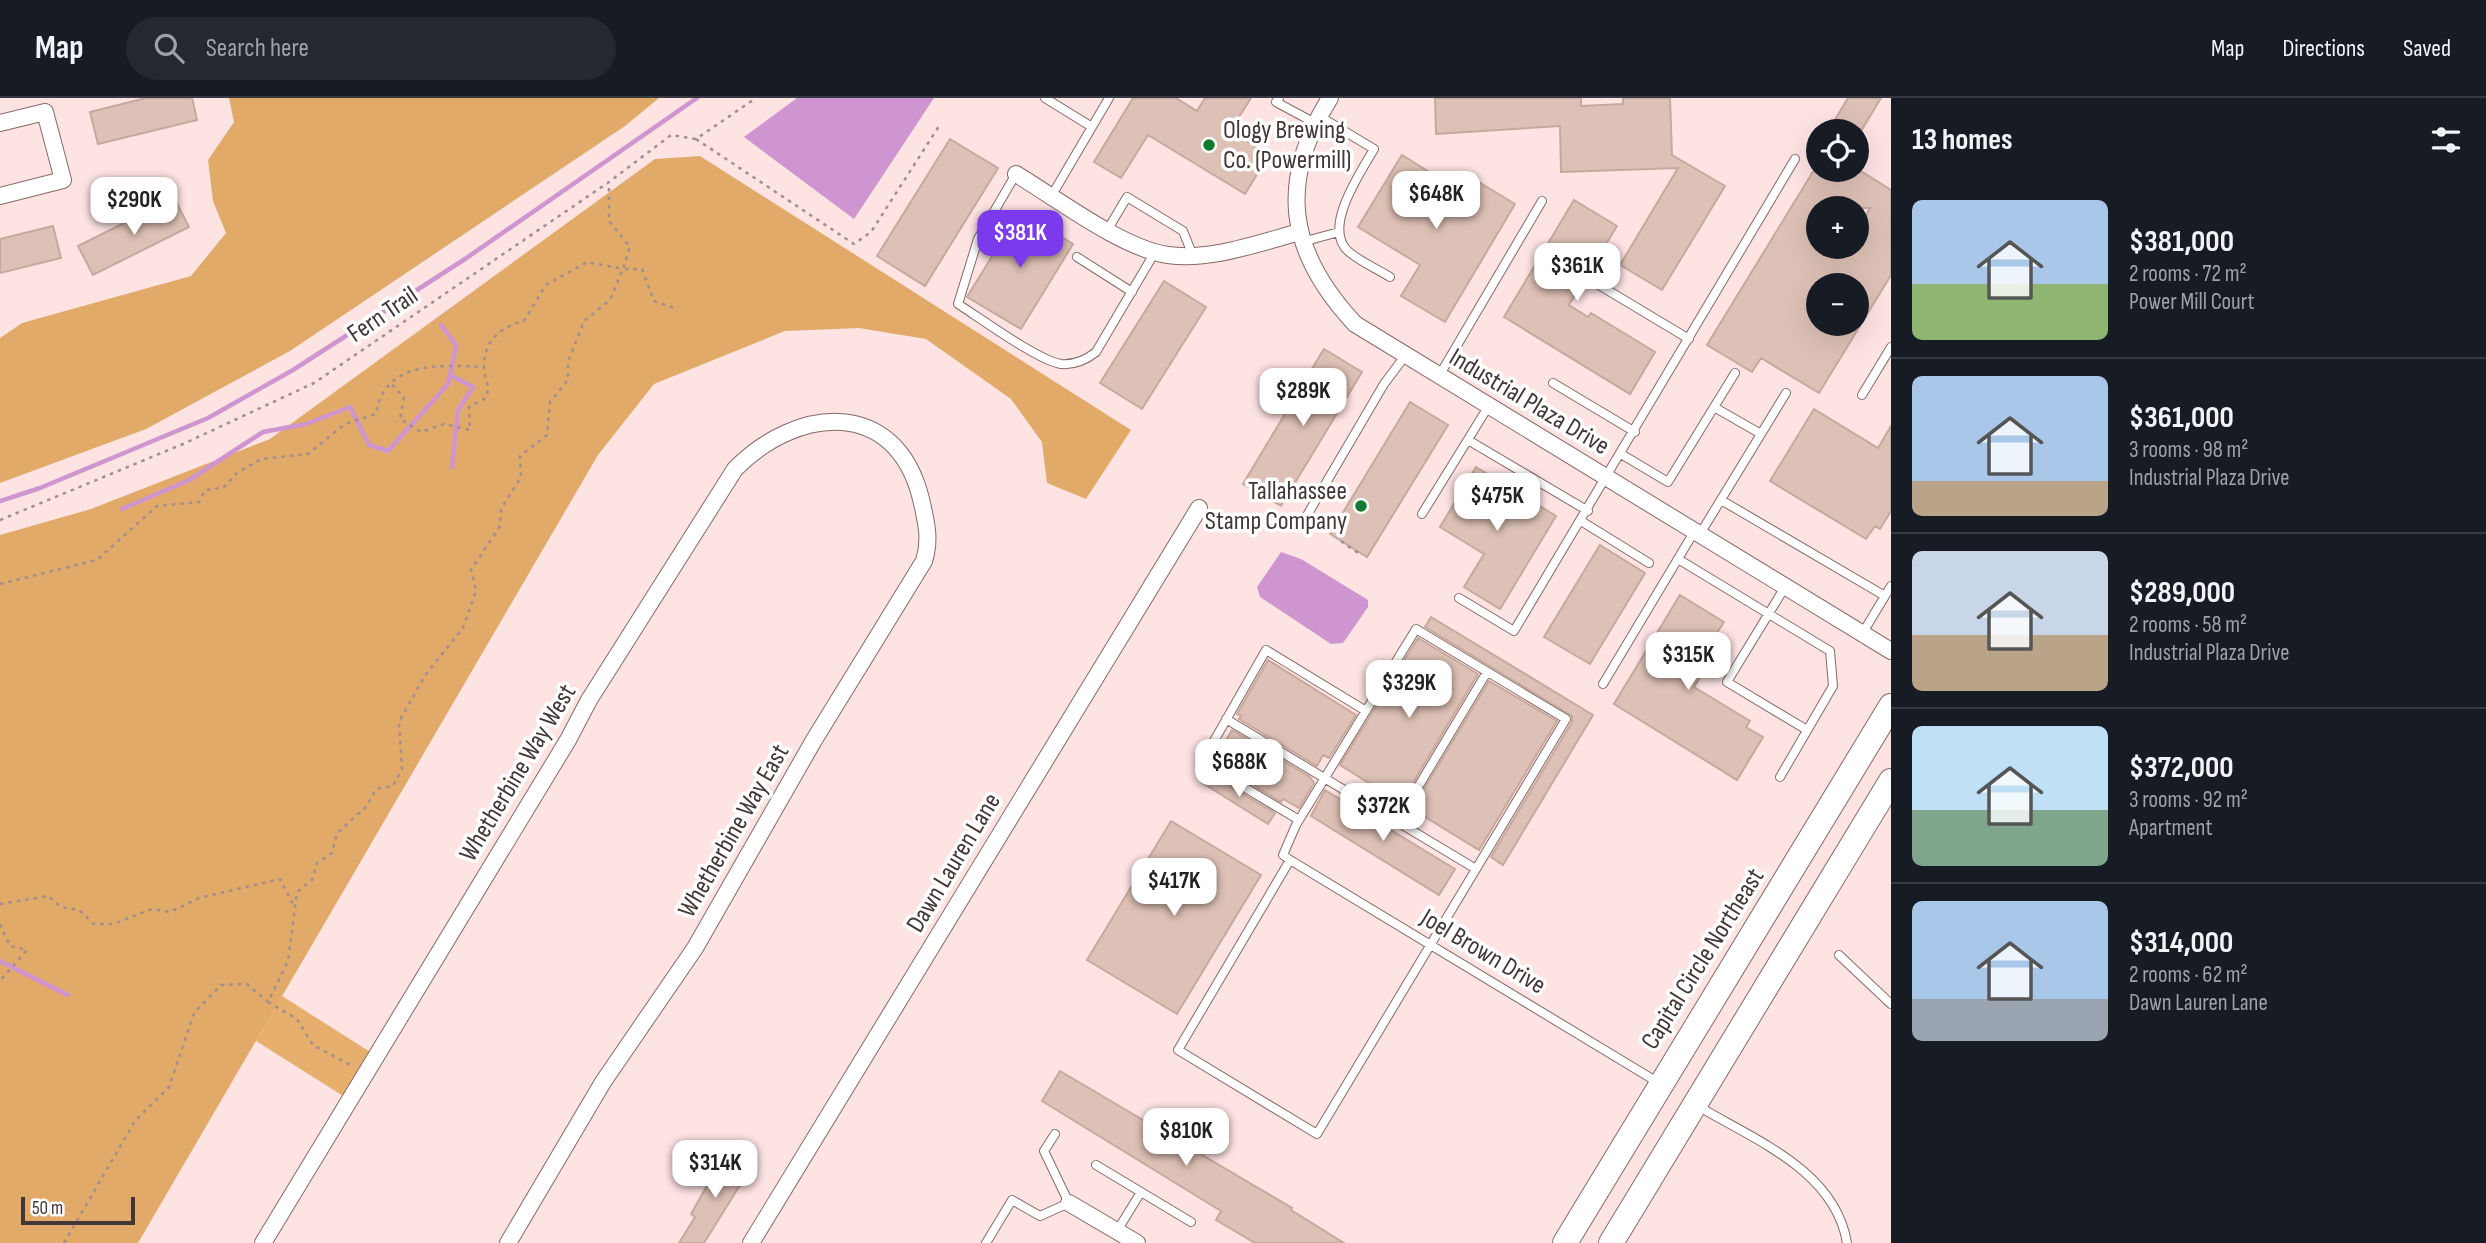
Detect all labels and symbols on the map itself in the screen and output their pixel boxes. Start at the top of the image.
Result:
place label: Ology Brewing Co. (Powermill) [1223,115,1352,176]
marker: Ology Brewing Co. (Powermill) [1201,137,1217,153]
pin: $648K [1387,172,1485,231]
pin: $290K [85,178,183,237]
pin: $381K [971,211,1069,270]
pin: $361K [1528,244,1626,303]
street label: Fern Trail [342,280,424,350]
street label: Industrial Plaza Drive [1443,342,1615,462]
pin: $289K [1254,368,1352,428]
pin: $475K [1448,474,1546,533]
place label: Tallahassee Stamp Company [1205,476,1347,537]
marker: Tallahassee Stamp Company [1353,498,1369,514]
pin: $315K [1639,632,1737,692]
pin: $329K [1360,660,1458,720]
street label: Whetherbine Way West [453,679,583,867]
street label: Whetherbine Way East [672,739,796,923]
pin: $688K [1190,740,1288,799]
pin: $372K [1334,784,1432,843]
street label: Dawn Lauren Lane [900,788,1008,938]
pin: $417K [1125,858,1223,918]
street label: Capital Circle Northeast [1635,863,1771,1055]
street label: Joel Brown Drive [1414,902,1551,1001]
pin: $810K [1137,1108,1235,1168]
pin: $314K [666,1140,764,1200]
scale bar [21,1194,135,1226]

